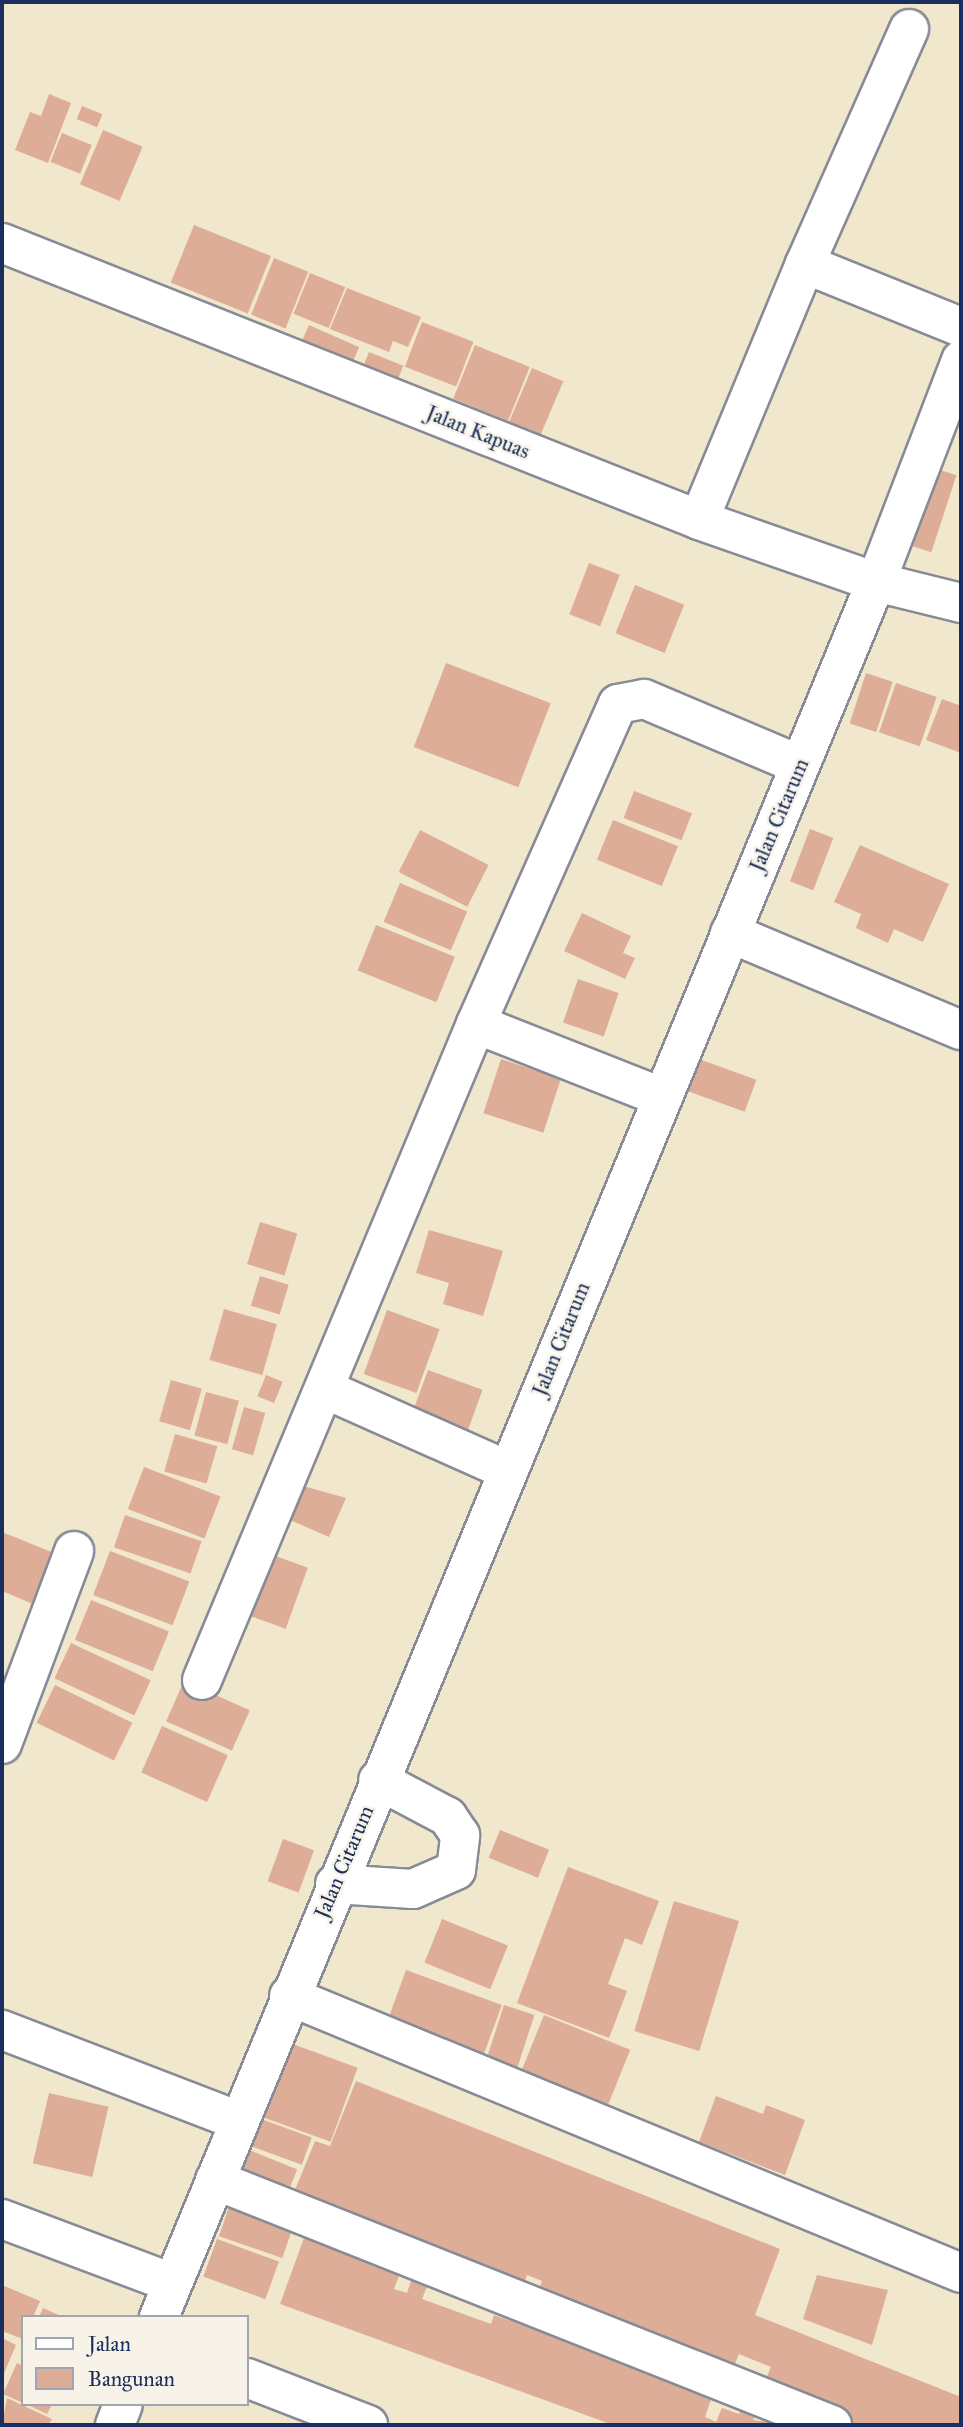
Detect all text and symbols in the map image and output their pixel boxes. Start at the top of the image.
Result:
street label: Jalan Kapuas [423,400,533,464]
street label: Jalan Citarum [744,755,814,875]
street label: Jalan Citarum [527,1278,595,1400]
street label: Jalan Citarum [309,1802,379,1922]
legend [21,2315,248,2406]
text: Jalan [88,2331,131,2357]
text: Bangunan [88,2366,175,2392]

